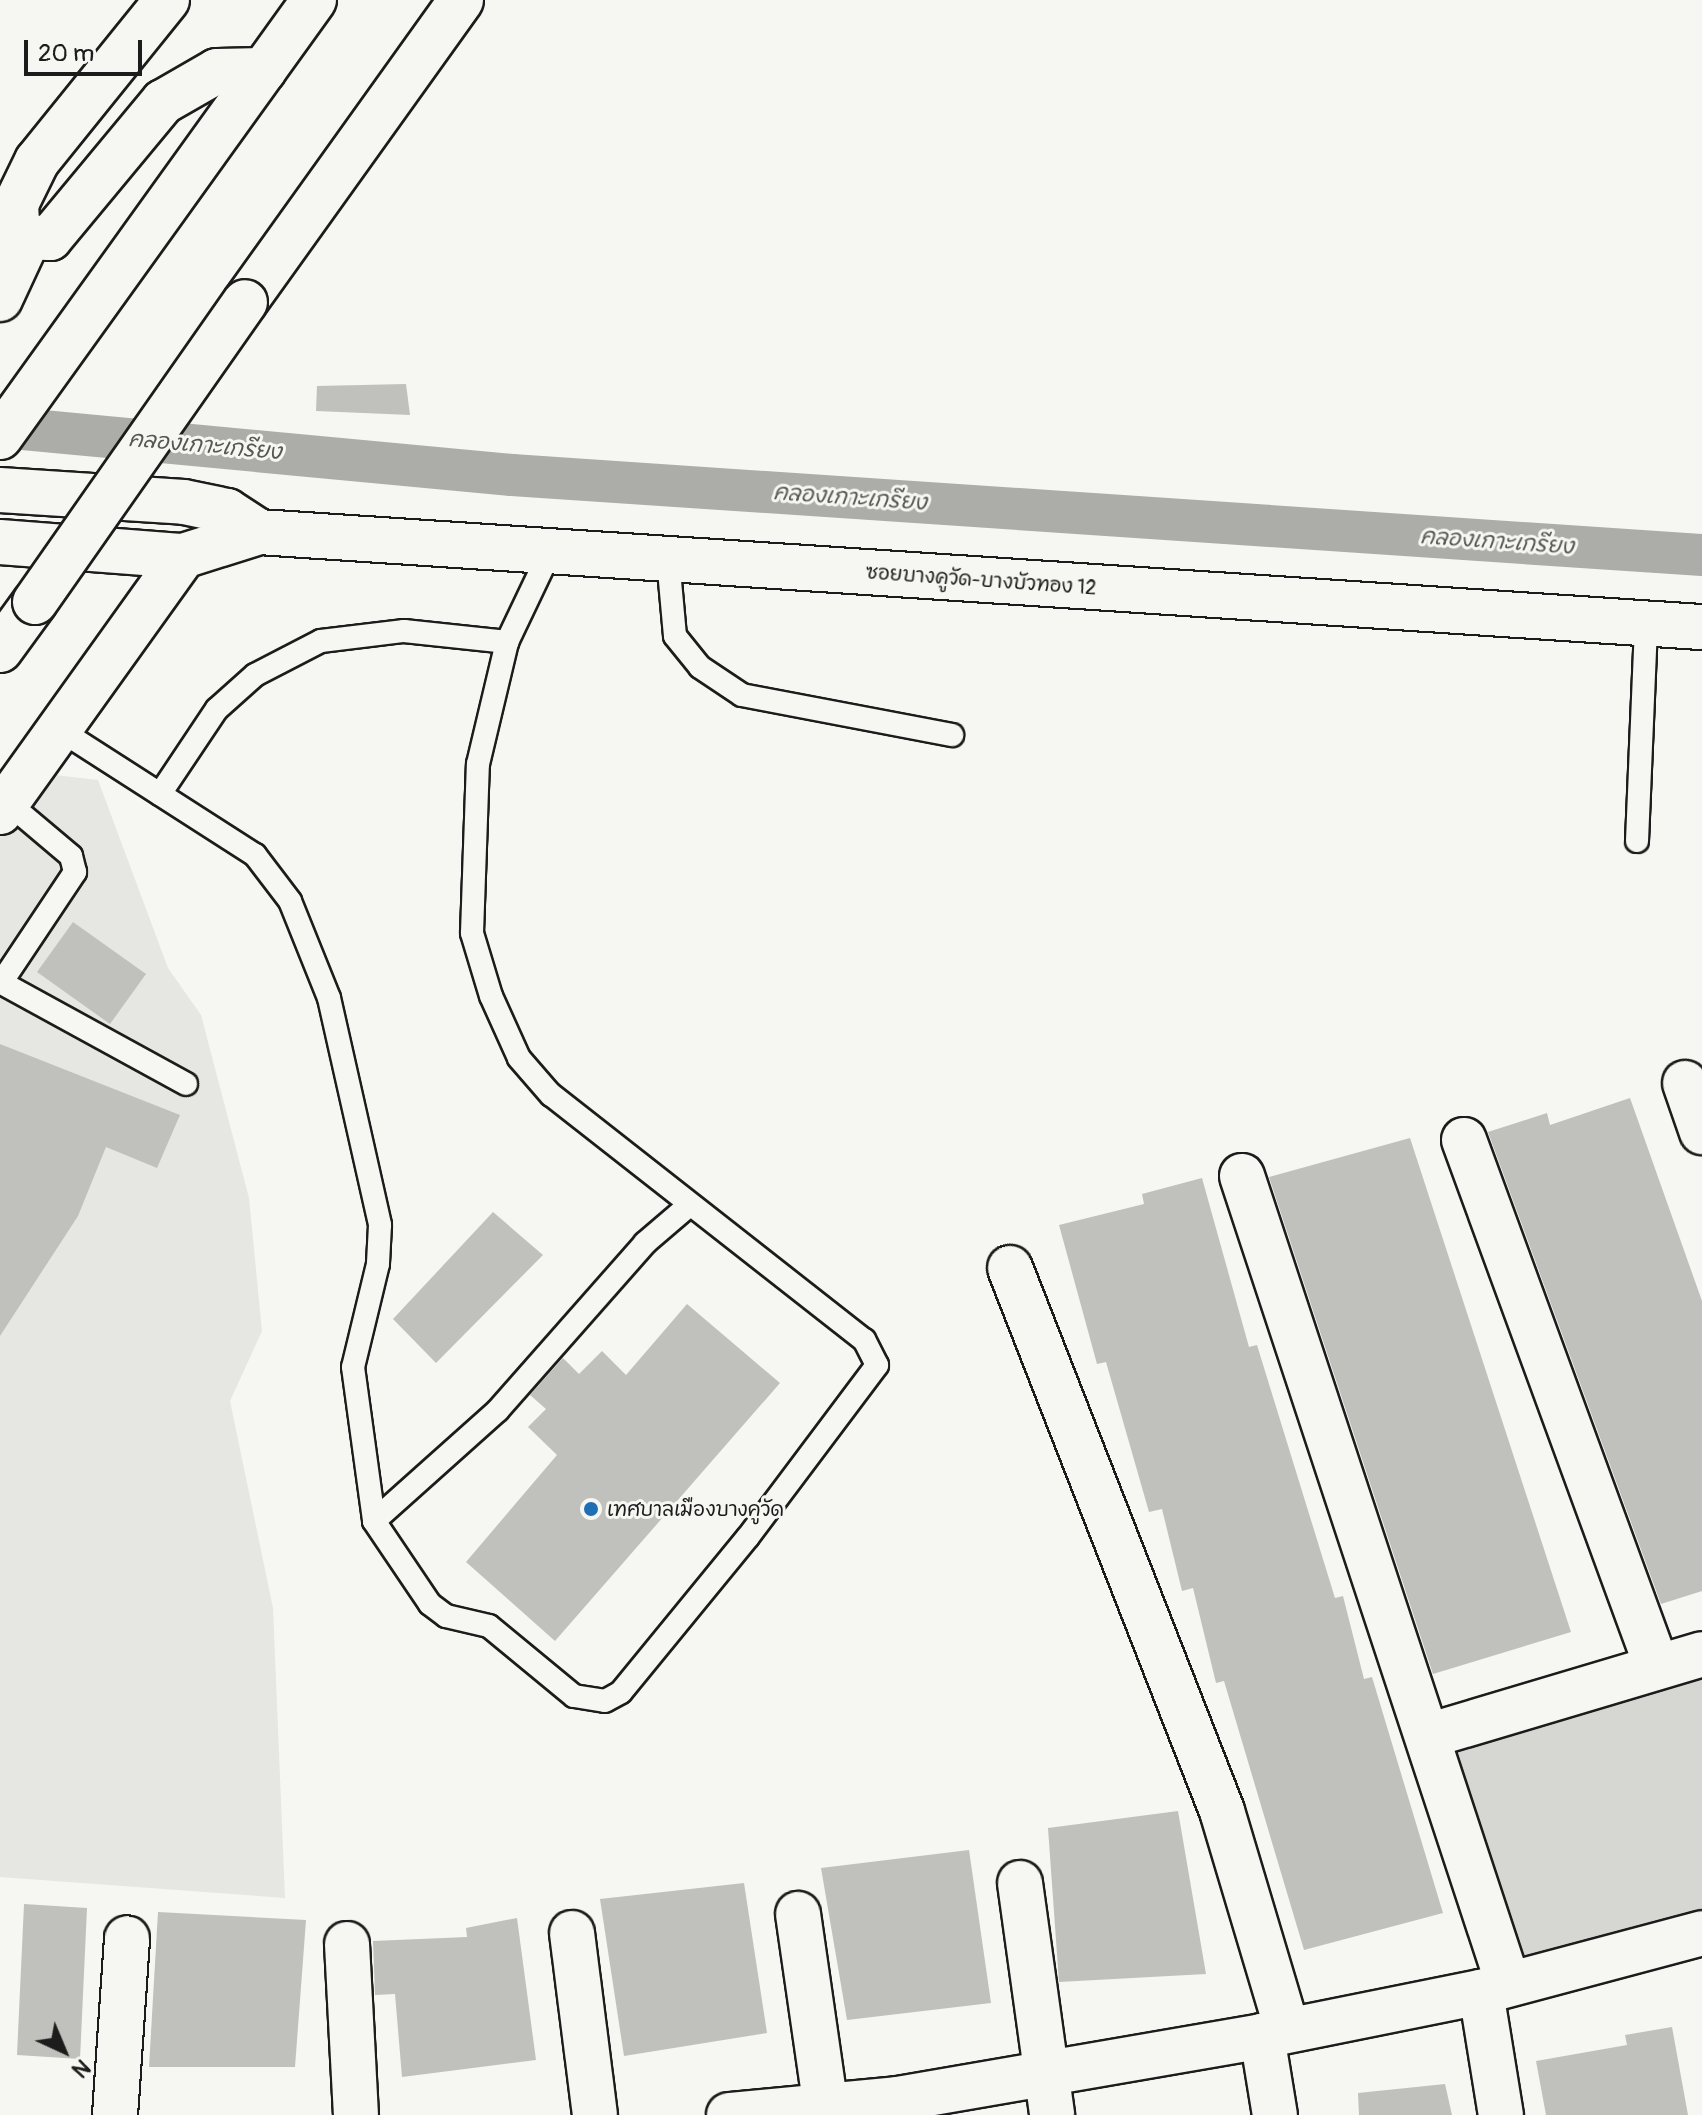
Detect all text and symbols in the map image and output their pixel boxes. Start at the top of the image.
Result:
scale bar [28,24,146,74]
text: 20 m [38,39,94,68]
water label: คลองเกาะเกรียง [127,426,283,466]
water label: คลองเกาะเกรียง [773,479,927,517]
water label: คลองเกาะเกรียง [1420,523,1574,561]
street label: ซอยบางคูวัด-บางบัวทอง 12 [865,560,1097,600]
place label: เทศบาลเมืองบางคูวัด [607,1497,784,1521]
marker: เทศบาลเมืองบางคูวัด [582,1500,600,1518]
north arrow [24,2011,104,2091]
text: N [66,2053,96,2084]

